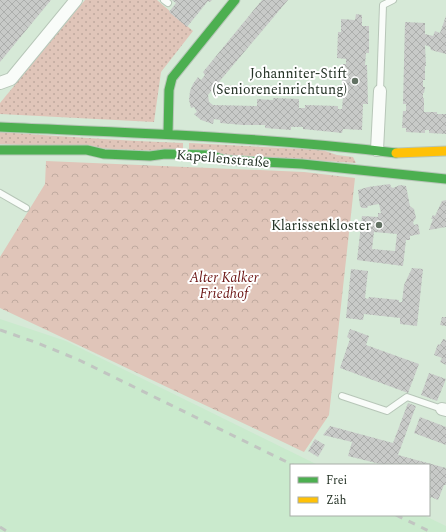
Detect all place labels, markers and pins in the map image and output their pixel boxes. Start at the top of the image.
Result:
place label: Johanniter-Stift (Senioreneinrichtung) [213,63,347,100]
marker: Johanniter-Stift (Senioreneinrichtung) [350,76,360,86]
place label: Klarissenkloster [271,215,371,236]
marker: Klarissenkloster [374,220,384,230]

